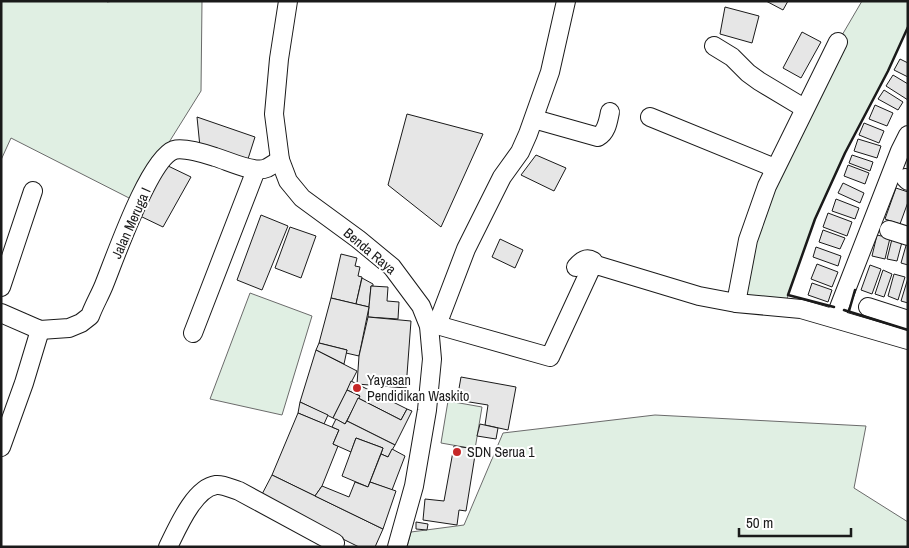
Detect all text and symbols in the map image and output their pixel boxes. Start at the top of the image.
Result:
street label: Jalan Meruga I [107,185,155,261]
street label: Benda Raya [340,224,400,279]
place label: Yayasan Pendidikan Waskito [367,371,469,405]
marker: Yayasan Pendidikan Waskito [351,382,363,394]
place label: SDN Serua 1 [467,443,535,461]
marker: SDN Serua 1 [451,446,463,458]
scale bar [739,506,852,538]
text: 50 m [746,512,773,533]

